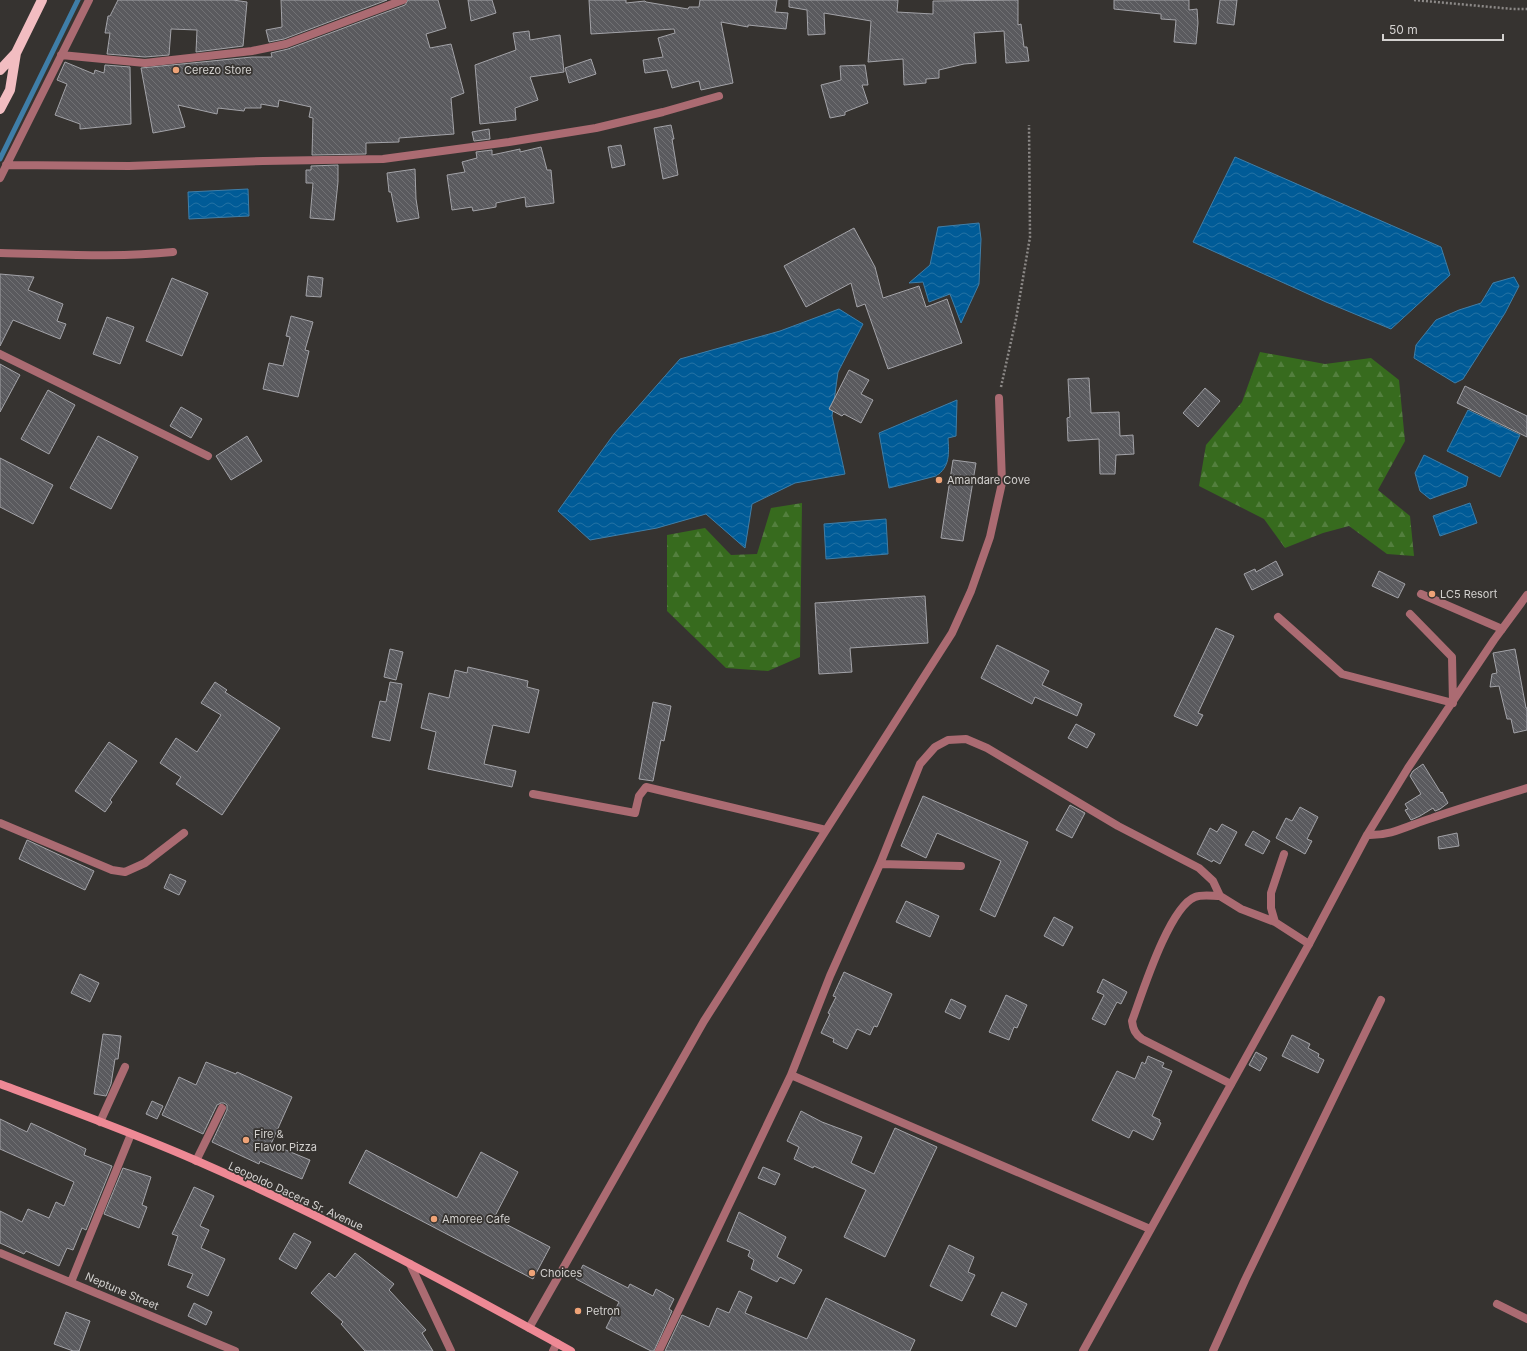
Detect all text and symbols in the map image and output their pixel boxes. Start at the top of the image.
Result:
scale bar [1383,16,1503,42]
text: 50 m [1389,22,1418,37]
place label: Cerezo Store [184,63,252,77]
marker: Cerezo Store [171,65,181,75]
place label: Amandare Cove [947,473,1030,487]
marker: Amandare Cove [934,475,944,485]
place label: LC5 Resort [1440,587,1498,601]
marker: LC5 Resort [1427,589,1437,599]
place label: Fire & Flavor Pizza [254,1127,317,1154]
marker: Fire & Flavor Pizza [241,1135,251,1145]
street label: Leopoldo Dacera Sr. Avenue [226,1159,366,1233]
place label: Amoree Cafe [442,1212,510,1226]
marker: Amoree Cafe [429,1214,439,1224]
place label: Choices [540,1266,582,1280]
marker: Choices [527,1268,537,1278]
street label: Neptune Street [83,1269,161,1313]
place label: Petron [586,1304,620,1318]
marker: Petron [573,1306,583,1316]

